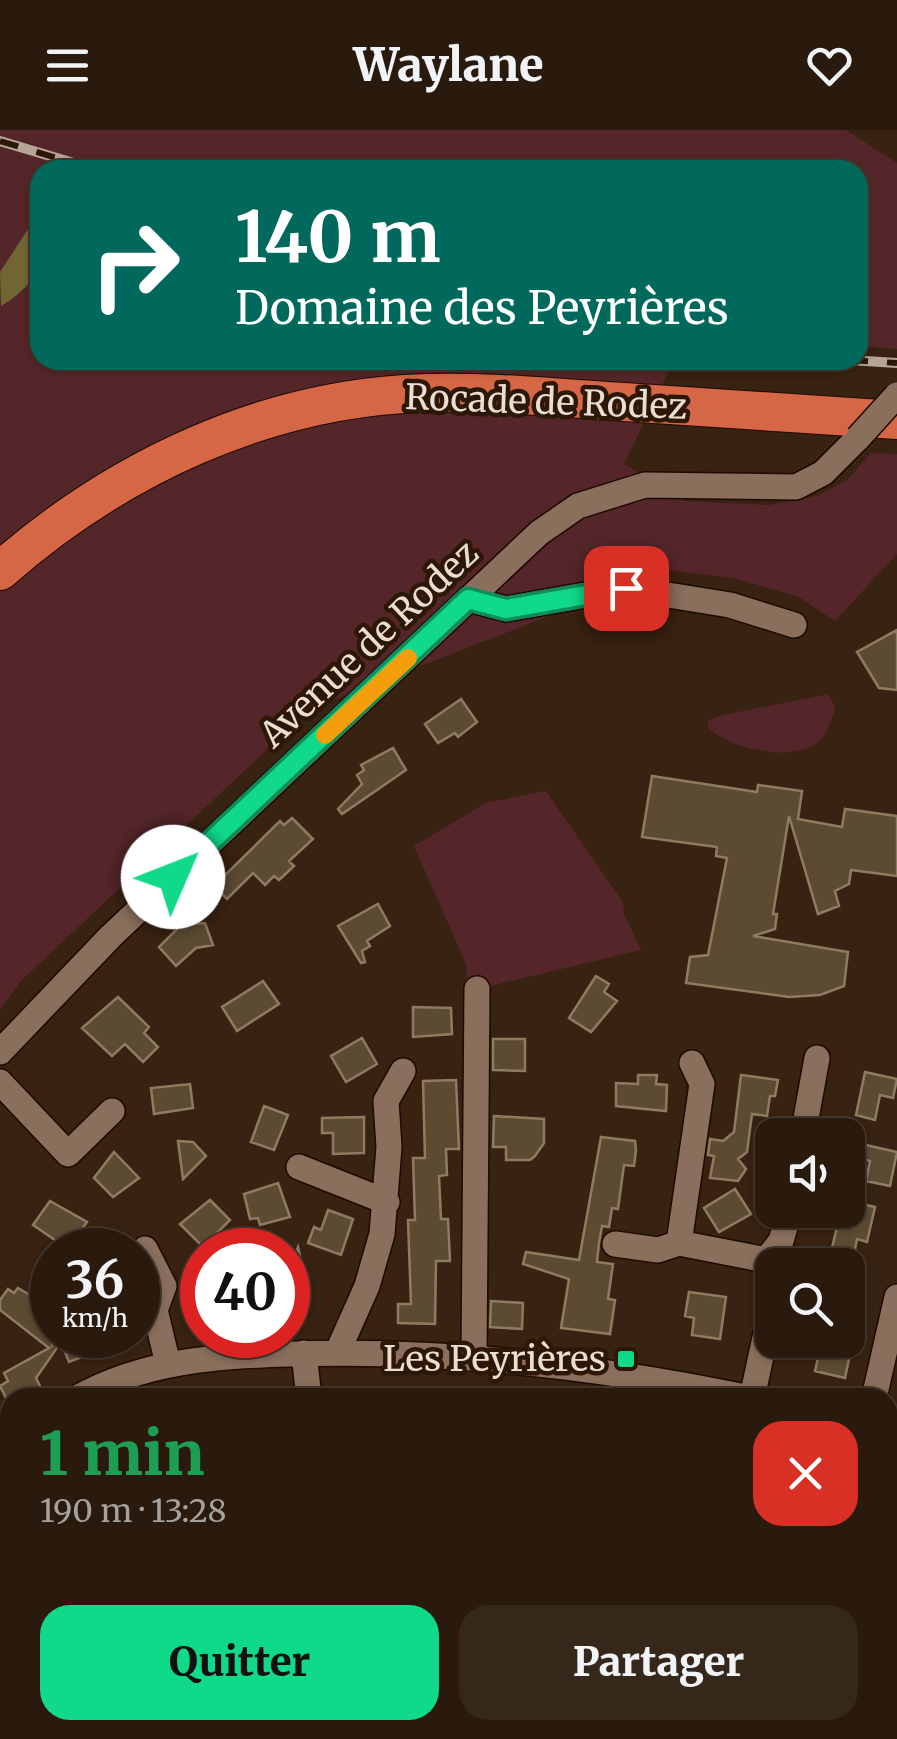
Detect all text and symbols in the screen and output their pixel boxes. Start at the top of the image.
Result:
text: Waylane [353,37,544,93]
icon: menu [40,38,95,93]
icon: heart [802,38,857,93]
text: 140 m [235,193,441,281]
icon: right [70,200,200,330]
text: Domaine des Peyrières [235,280,729,336]
street label: Rocade de Rodez [404,375,688,429]
street label: Avenue de Rodez [250,531,488,757]
pin [584,546,669,631]
icon: arrive [599,561,654,616]
position arrow [121,825,225,929]
map controls [755,1118,865,1358]
button: sound [755,1118,865,1228]
speed limit sign: 40 [180,1228,310,1358]
button: search [755,1248,865,1358]
text: 36 [66,1249,124,1312]
text: km/h [62,1302,128,1334]
place label: Les Peyrières [383,1337,606,1381]
marker: Les Peyrières [615,1348,637,1370]
text: 1 min [40,1416,204,1491]
button: close [753,1421,858,1526]
text: 190 m · 13:28 [40,1491,226,1531]
button: Quitter [40,1605,439,1720]
button: Partager [459,1605,858,1720]

